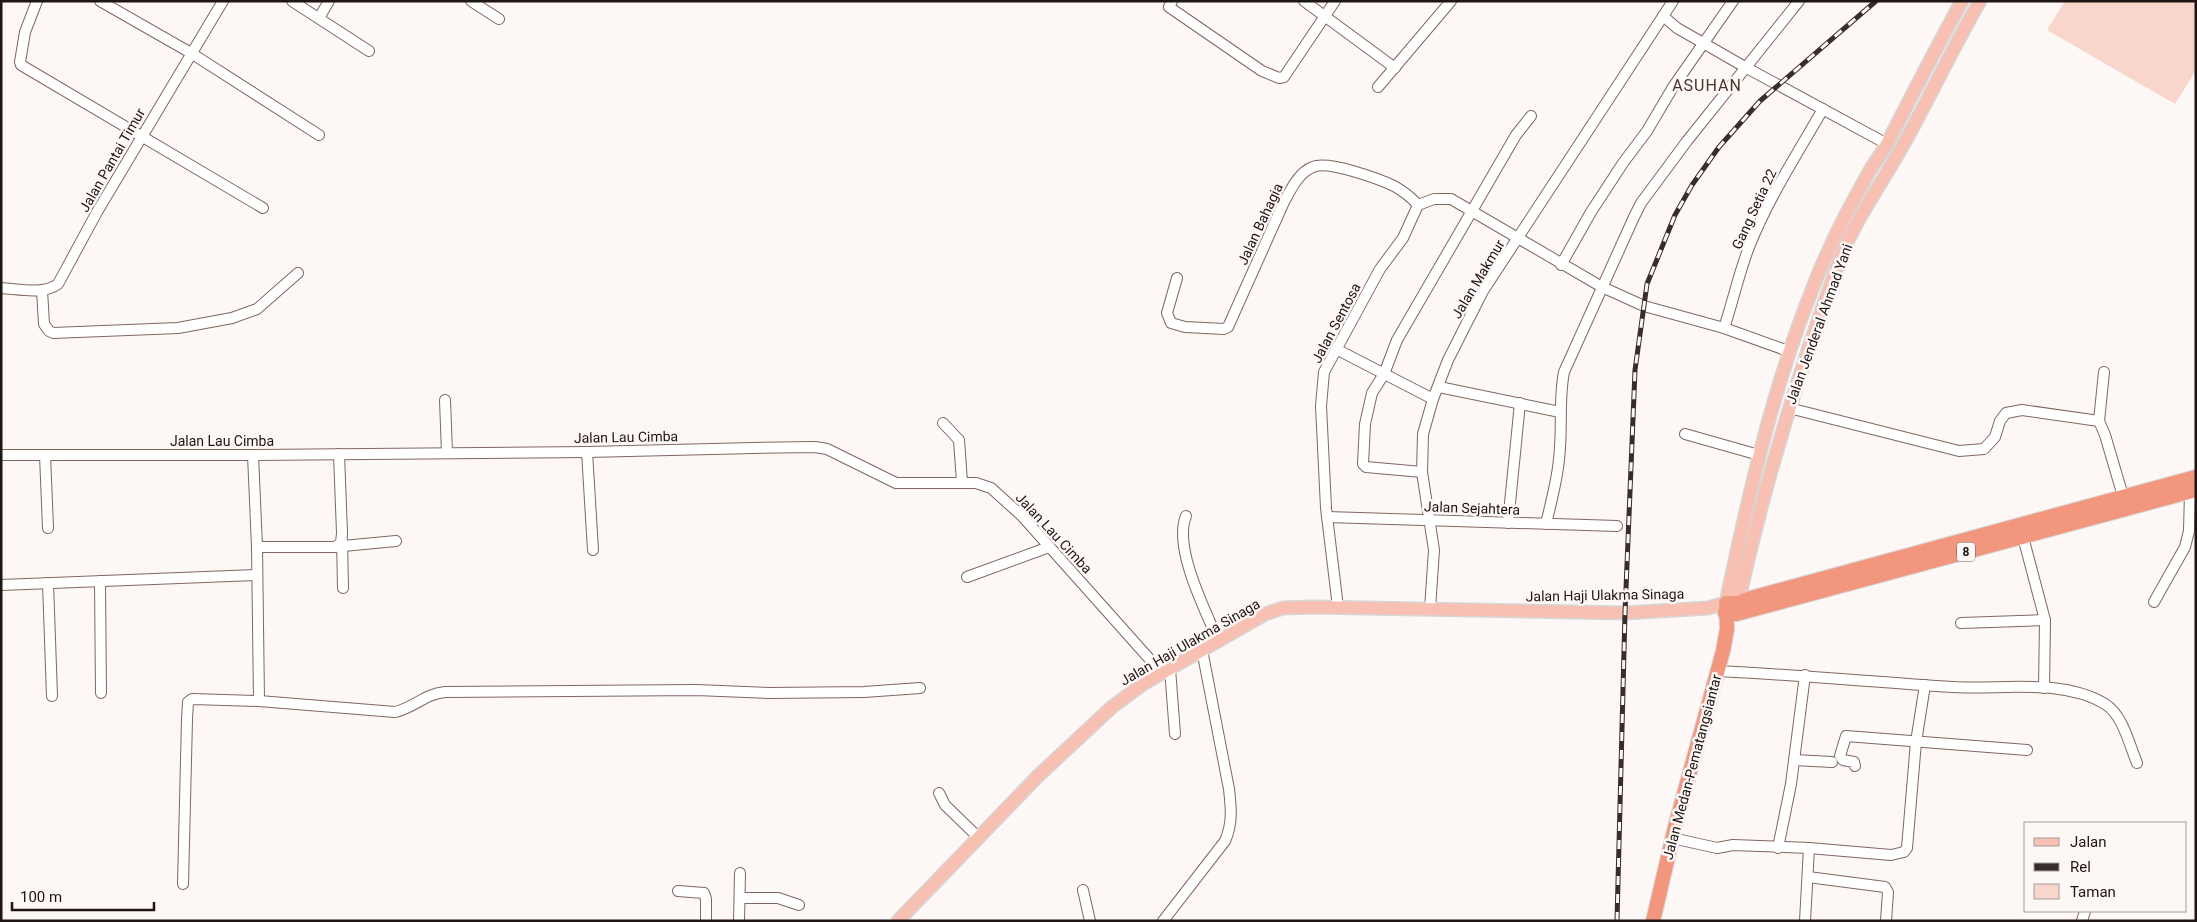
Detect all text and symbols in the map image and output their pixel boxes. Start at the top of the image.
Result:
district label: ASUHAN [1672,76,1742,95]
street label: Jalan Pantai Timur [76,105,148,215]
street label: Gang Setia 22 [1728,166,1780,252]
street label: Jalan Bahagia [1234,181,1286,267]
street label: Jalan Makmur [1448,236,1508,321]
street label: Jalan Jenderal Ahmad Yani [1782,242,1856,406]
street label: Jalan Sentosa [1308,280,1364,366]
street label: Jalan Lau Cimba [574,428,678,446]
street label: Jalan Lau Cimba [170,433,274,449]
street label: Jalan Lau Cimba [1013,489,1095,577]
street label: Jalan Sejahtera [1424,498,1520,518]
road number: 8 [1957,542,1975,562]
street label: Jalan Haji Ulakma Sinaga [1526,586,1684,604]
street label: Jalan Haji Ulakma Sinaga [1117,595,1263,689]
street label: Jalan Medan-Pematangsiantar [1660,672,1725,861]
legend [2024,822,2187,912]
text: Jalan [2070,833,2107,851]
text: Rel [2070,858,2091,876]
scale bar [12,880,155,912]
text: Taman [2070,883,2116,901]
text: 100 m [20,888,62,906]

